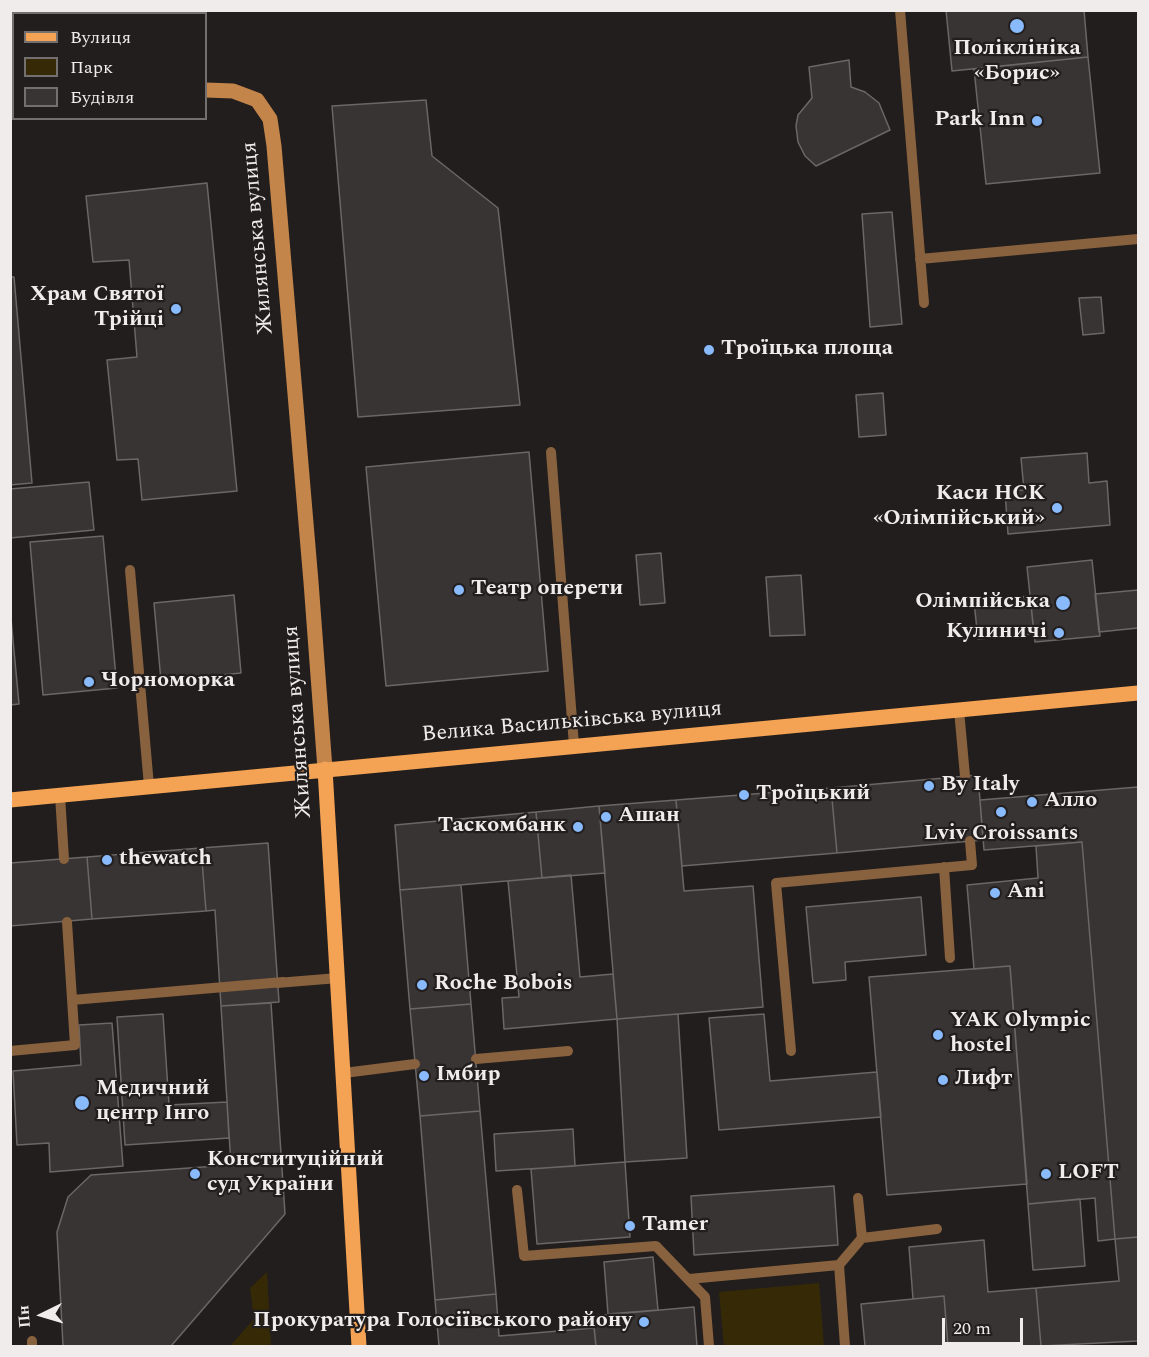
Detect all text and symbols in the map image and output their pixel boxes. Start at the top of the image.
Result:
legend [12,12,207,120]
marker: Поліклініка «Борис» [1008,17,1026,35]
text: Вулиця [70,24,131,51]
place label: Поліклініка «Борис» [953,37,1081,88]
text: Парк [70,54,113,81]
text: Будівля [70,84,134,111]
place label: Park Inn [935,108,1025,134]
marker: Park Inn [1030,114,1044,128]
street label: Жилянська вулиця [237,141,281,335]
place label: Храм Святої Трійці [30,283,164,334]
marker: Храм Святої Трійці [169,302,183,316]
place label: Троїцька площа [721,337,893,363]
marker: Троїцька площа [702,343,716,357]
place label: Каси НСК «Олімпійський» [873,482,1045,534]
marker: Каси НСК «Олімпійський» [1050,501,1064,515]
place label: Театр оперети [471,577,623,603]
marker: Театр оперети [452,583,466,597]
place label: Олімпійська [915,590,1050,616]
marker: Олімпійська [1054,594,1072,612]
place label: Кулиничі [946,620,1047,646]
street label: Жилянська вулиця [279,625,319,819]
marker: Кулиничі [1052,626,1066,640]
place label: Чорноморка [101,669,235,695]
marker: Чорноморка [82,675,96,689]
street label: Велика Васильківська вулиця [421,697,723,749]
place label: By Italy [941,773,1019,799]
marker: By Italy [922,779,936,793]
place label: Троїцький [756,782,870,808]
marker: Троїцький [737,788,751,802]
place label: Алло [1044,789,1097,815]
marker: Алло [1025,795,1039,809]
place label: Ашан [618,804,680,830]
marker: Lviv Croissants [994,805,1008,819]
marker: Ашан [599,810,613,824]
place label: Таскомбанк [438,814,566,840]
marker: Таскомбанк [571,820,585,834]
place label: Lviv Croissants [924,822,1078,848]
place label: thewatch [119,847,212,873]
marker: thewatch [100,853,114,867]
place label: Ani [1007,880,1045,906]
marker: Ani [988,886,1002,900]
place label: Roche Bobois [434,972,573,998]
marker: Roche Bobois [415,978,429,992]
place label: YAK Olympic hostel [950,1009,1091,1060]
marker: YAK Olympic hostel [931,1028,945,1042]
place label: Імбир [436,1063,500,1089]
place label: Лифт [955,1067,1012,1093]
marker: Імбир [417,1069,431,1083]
marker: Лифт [936,1073,950,1087]
place label: Медичний центр Інго [96,1077,210,1128]
marker: Медичний центр Інго [73,1094,91,1112]
place label: Конституційний суд України [207,1148,384,1200]
place label: LOFT [1058,1161,1119,1187]
marker: Конституційний суд України [188,1167,202,1181]
marker: LOFT [1039,1167,1053,1181]
place label: Tamer [642,1213,708,1239]
marker: Tamer [623,1219,637,1233]
north arrow [12,1285,72,1345]
text: Пн [11,1304,37,1329]
scale bar [945,1306,1026,1344]
place label: Прокуратура Голосіївського району [253,1309,632,1335]
marker: Прокуратура Голосіївського району [637,1315,651,1329]
text: 20 m [953,1315,991,1342]

